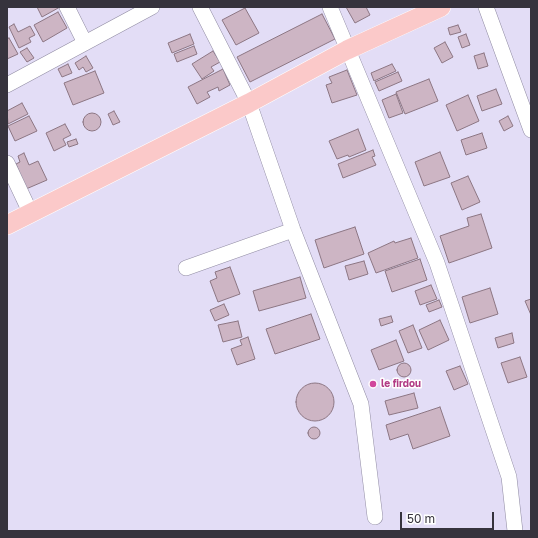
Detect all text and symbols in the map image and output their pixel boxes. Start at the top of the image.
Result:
place label: le firdou [381,378,421,390]
marker: le firdou [368,379,378,389]
scale bar [402,504,496,530]
text: 50 m [407,511,435,526]

